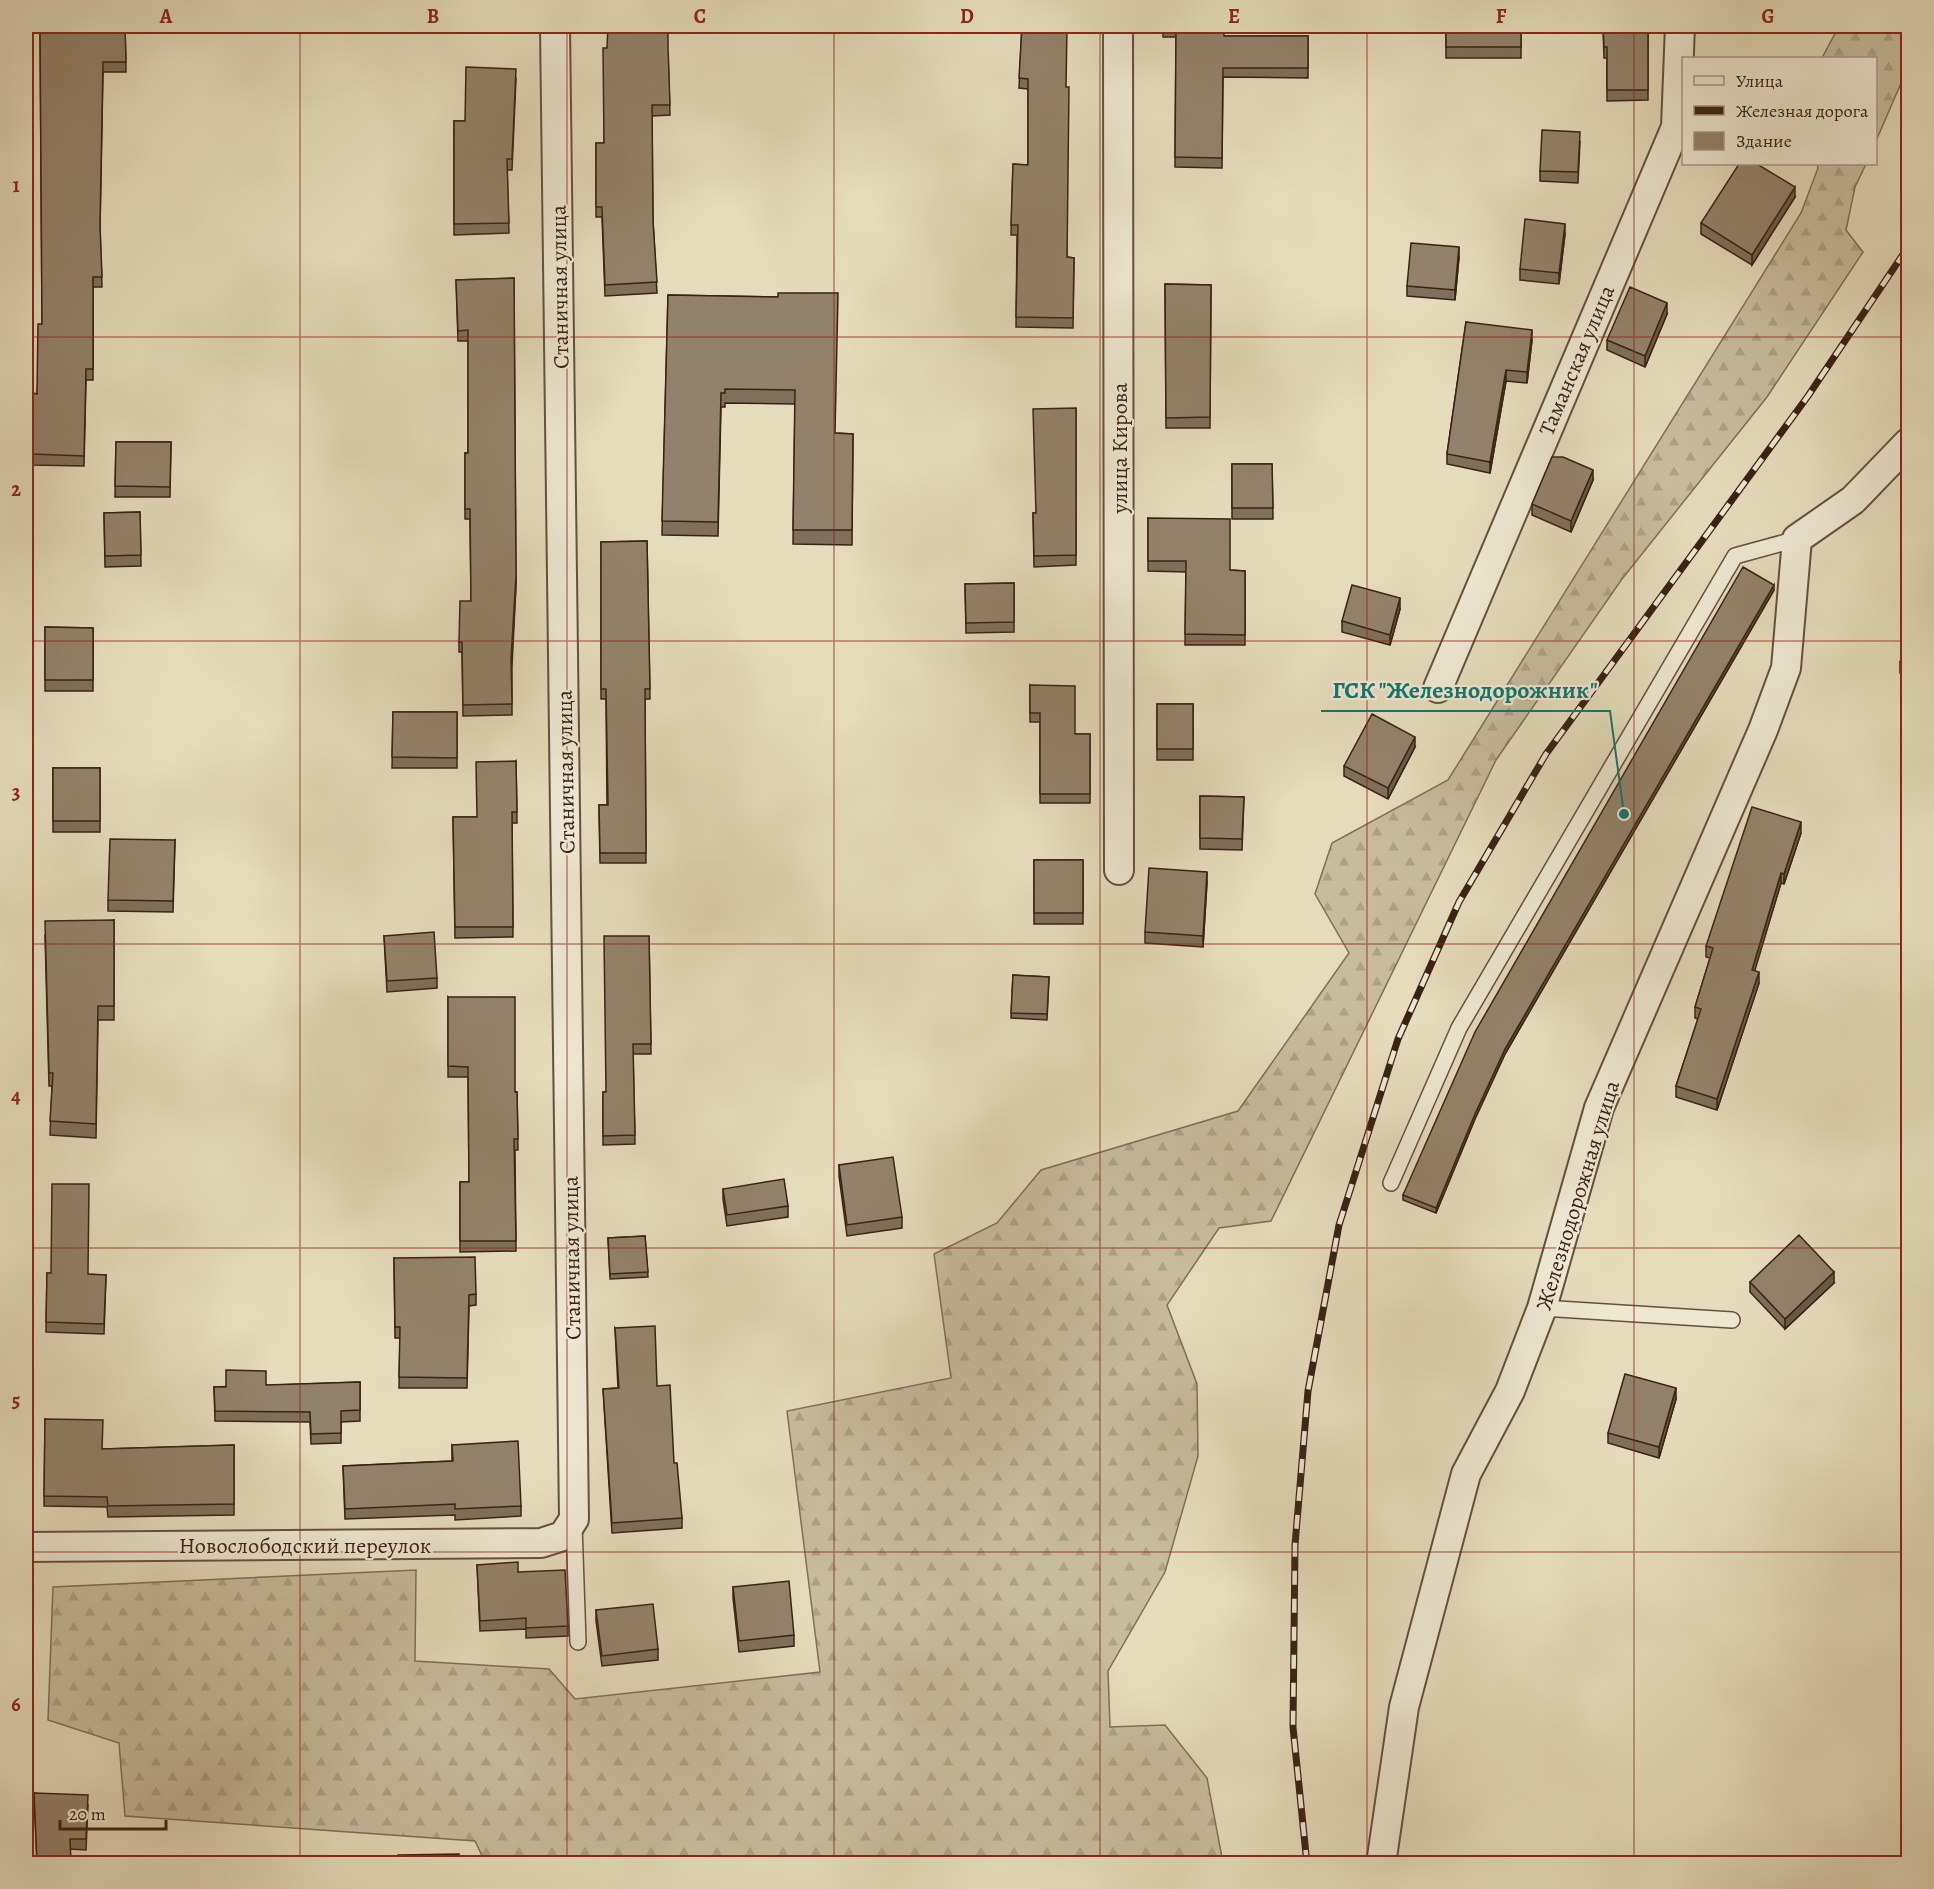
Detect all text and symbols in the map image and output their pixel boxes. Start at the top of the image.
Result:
text: A [159,3,173,30]
text: B [427,3,439,30]
text: C [694,3,706,30]
text: D [960,3,974,30]
text: E [1228,3,1240,30]
text: F [1496,3,1507,30]
text: G [1761,3,1775,30]
legend [1682,57,1877,165]
text: Улица [1736,69,1784,93]
text: Железная дорога [1736,99,1869,123]
text: Здание [1736,129,1792,153]
text: 1 [12,172,20,199]
street label: Станичная улица [544,204,576,369]
street label: Таманская улица [1532,280,1622,440]
street label: улица Кирова [1105,382,1135,514]
text: 2 [11,476,21,503]
callout: ГСК "Железнодорожник" [1321,669,1610,711]
text: ГСК "Железнодорожник" [1332,674,1598,706]
street label: Станичная улица [550,689,582,854]
text: 3 [12,779,20,806]
street label: Железнодорожная улица [1529,1076,1627,1314]
text: 4 [11,1083,21,1110]
street label: Станичная улица [556,1175,588,1340]
text: 5 [12,1387,20,1414]
street label: Новослободский переулок [179,1531,431,1561]
text: 6 [11,1691,21,1718]
scale bar [60,1793,166,1831]
text: 20 m [69,1802,106,1826]

